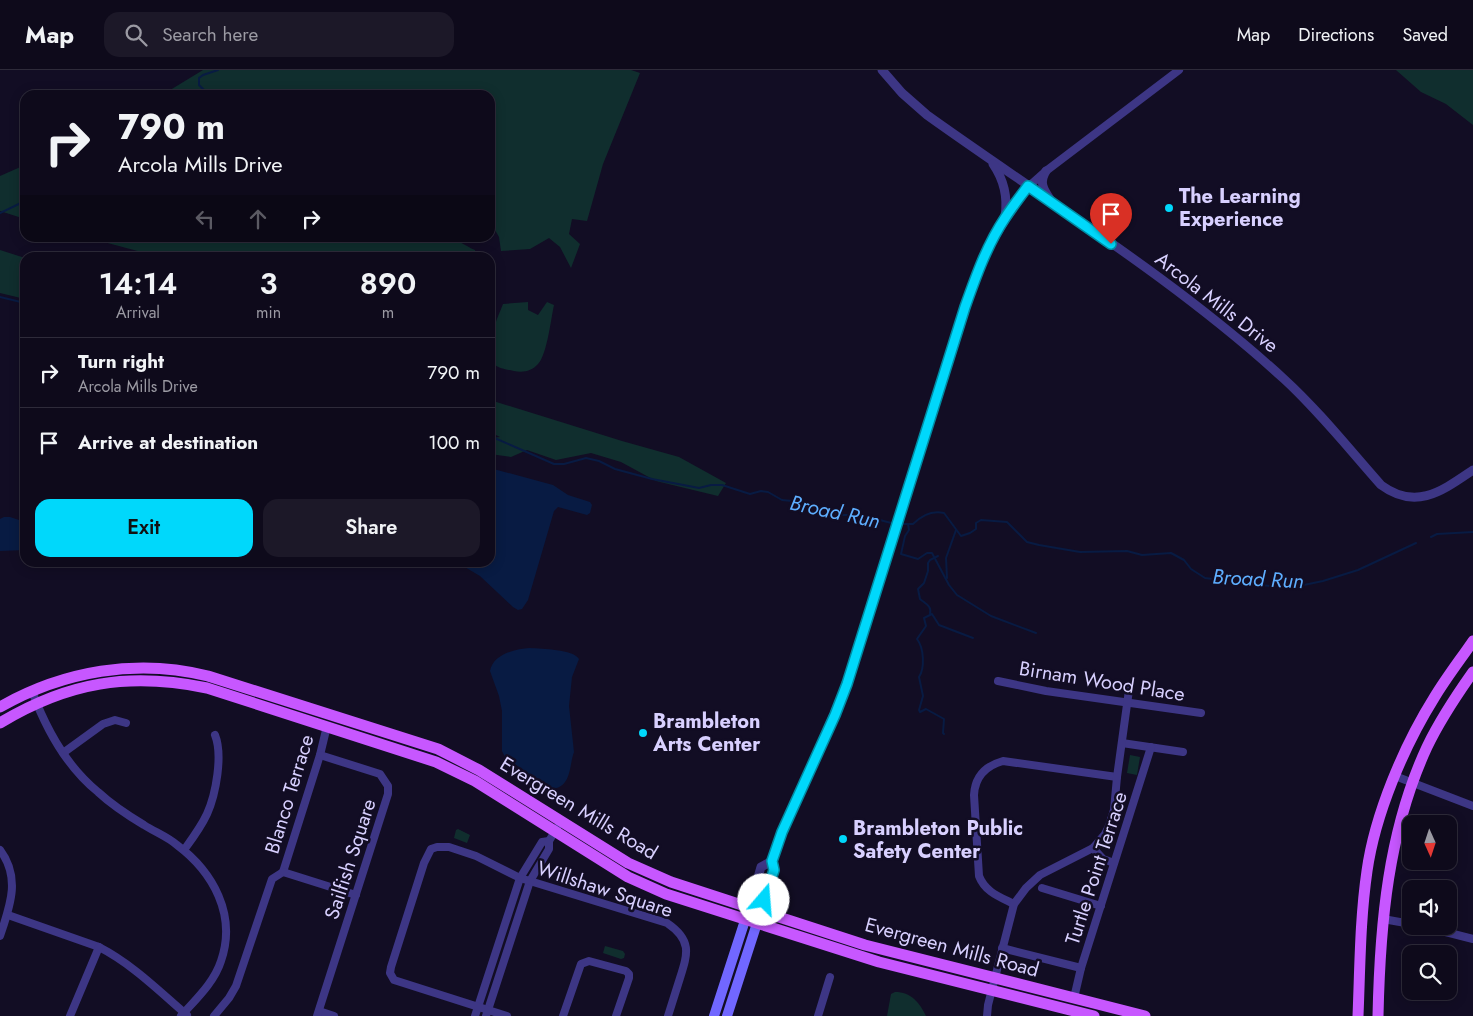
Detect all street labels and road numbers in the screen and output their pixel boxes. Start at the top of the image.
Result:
street label: Arcola Mills Drive [1149,245,1285,360]
street label: Birnam Wood Place [1017,654,1187,709]
street label: Blanco Terrace [258,731,321,857]
street label: Evergreen Mills Road [494,750,663,867]
street label: Turtle Point Terrace [1058,788,1135,948]
street label: Sailfish Square [317,795,384,923]
street label: Willshaw Square [533,854,676,925]
street label: Evergreen Mills Road [862,910,1042,985]

